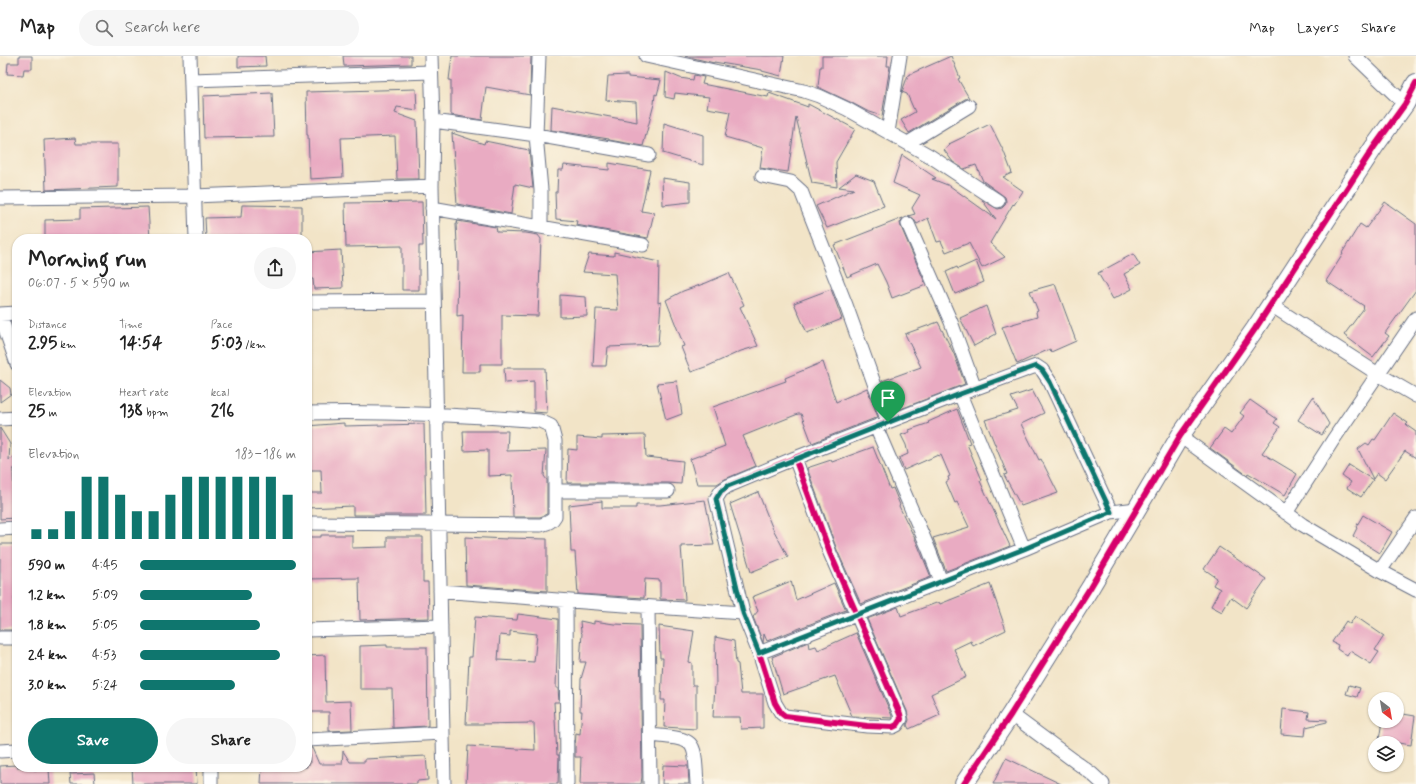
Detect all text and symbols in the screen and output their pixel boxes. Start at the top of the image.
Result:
search box [79,10,359,46]
text: Map [20,15,55,40]
icon: search [93,17,115,39]
text: Search here [125,18,200,38]
text: Map [1249,19,1275,37]
text: Layers [1297,19,1339,37]
text: Share [1361,19,1396,37]
text: Morning run [28,246,147,274]
button: share [254,247,296,289]
text: 06:07 · 5 × 590 m [28,275,130,292]
text: Distance [28,318,67,332]
text: Time [119,318,142,332]
text: Pace [211,318,233,332]
text: 2.95 [28,332,57,354]
text: 14:54 [119,332,162,354]
text: 5:03 [211,332,242,354]
text: km [57,338,76,352]
text: /km [242,338,266,352]
pin [871,381,905,422]
text: Elevation [28,386,71,400]
text: Heart rate [119,386,169,400]
text: kcal [211,386,229,400]
icon: arrive [877,387,899,409]
text: 25 [28,400,45,422]
text: 138 [119,400,143,422]
text: 216 [211,400,234,422]
text: m [45,406,57,420]
text: bpm [143,406,168,420]
text: Elevation [28,446,79,463]
text: 183–186 m [235,446,296,463]
text: 590 m [28,557,65,574]
text: 4:45 [92,557,118,574]
text: 1.2 km [28,587,65,604]
text: 5:09 [92,587,118,604]
text: 1.8 km [28,617,66,634]
text: 5:05 [92,617,117,634]
text: 2.4 km [28,647,67,664]
text: 4:53 [92,647,116,664]
text: 3.0 km [28,677,66,694]
text: 5:24 [92,677,118,694]
north arrow [1368,692,1404,728]
map controls [1368,692,1404,772]
button: Save [28,718,158,764]
button: Share [166,718,296,764]
button: layers [1368,736,1404,772]

